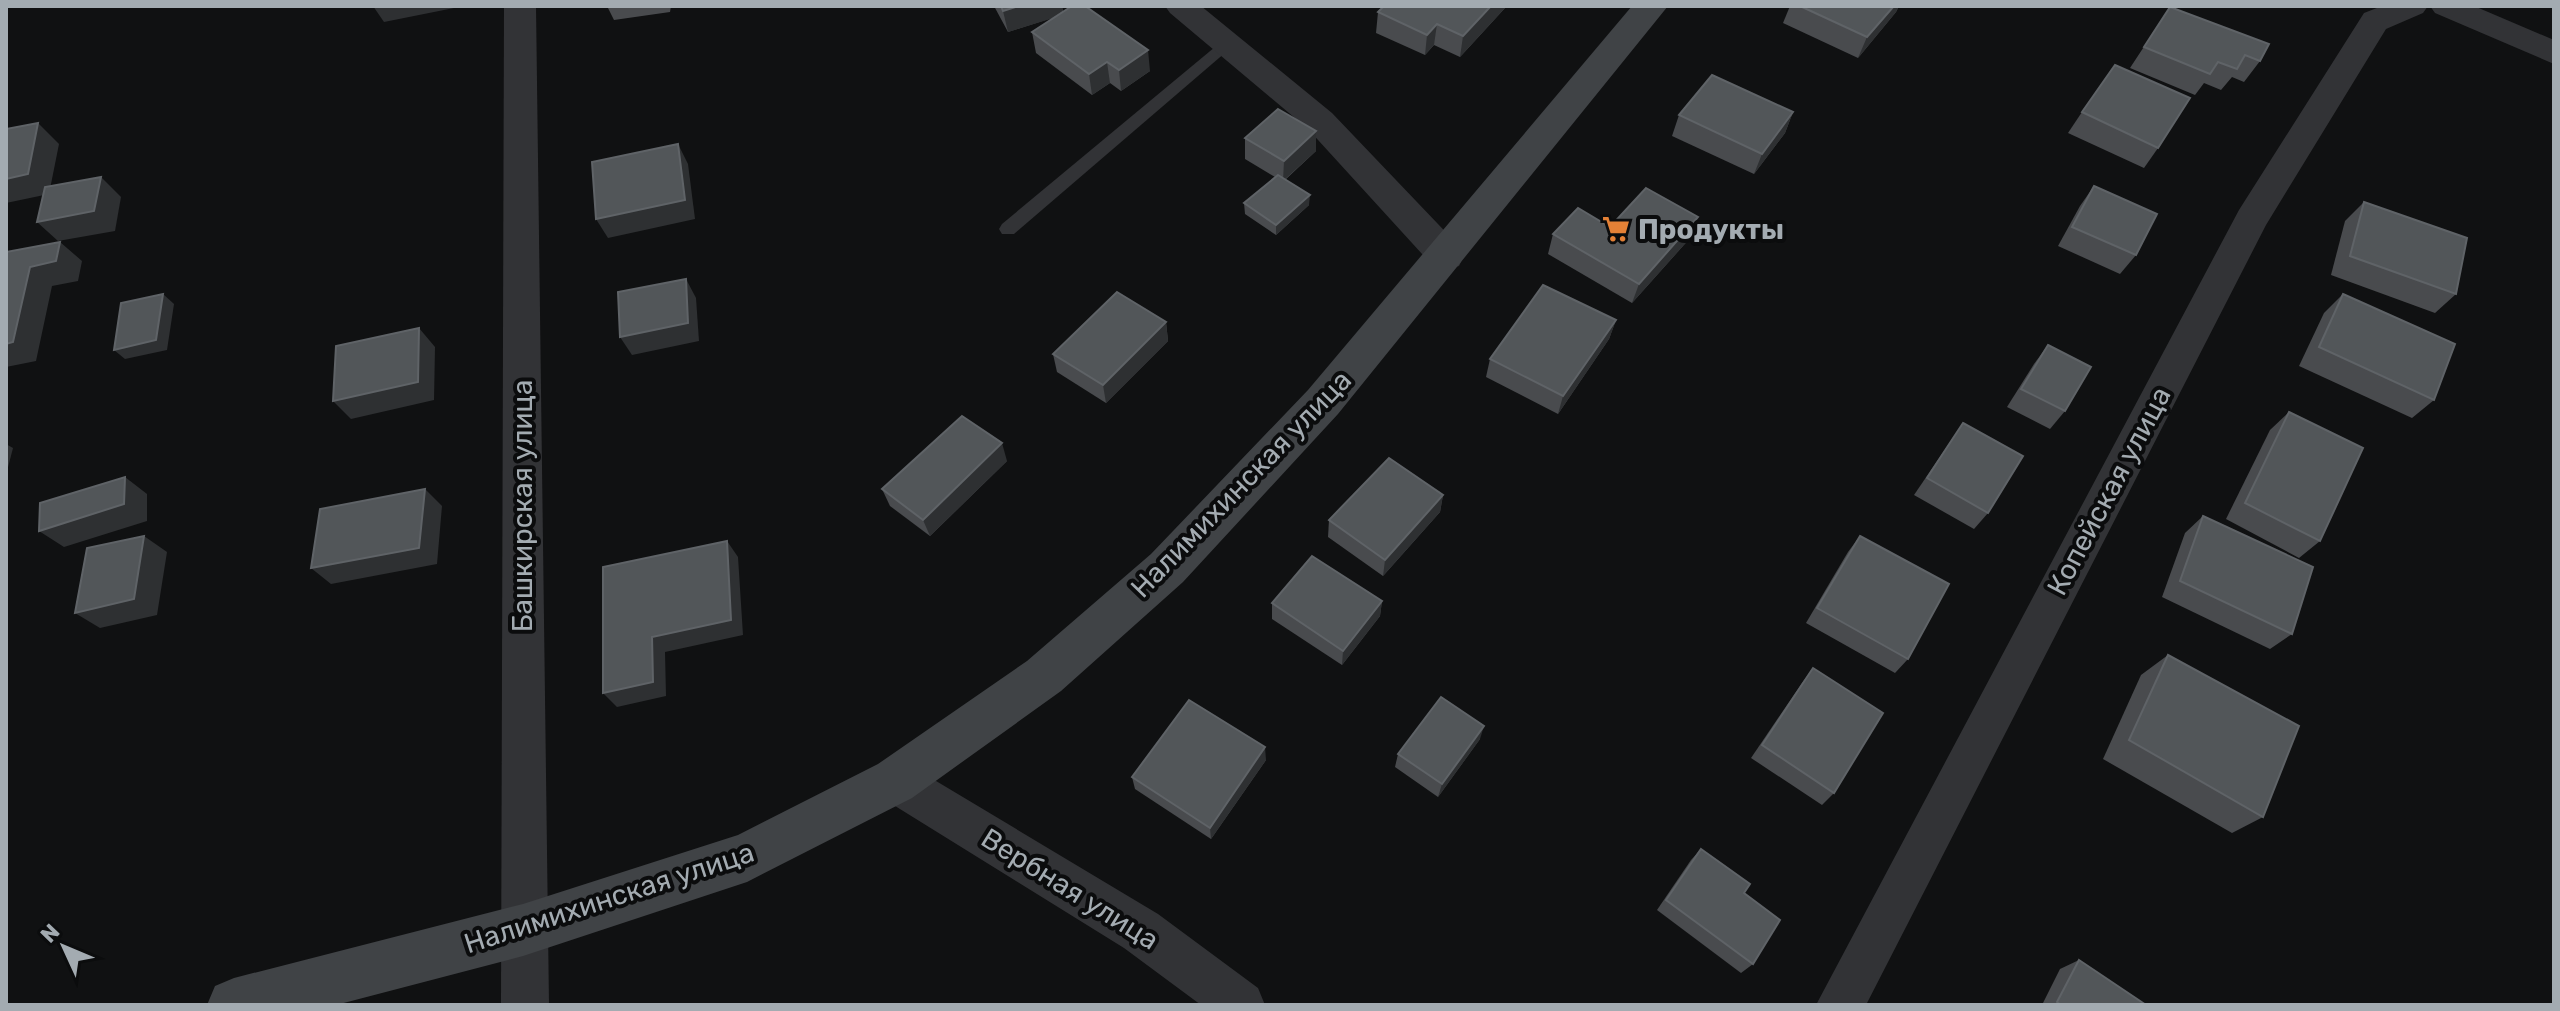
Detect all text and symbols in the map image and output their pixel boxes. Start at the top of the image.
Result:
place label: Продукты [1638,213,1784,246]
supermarket icon: Продукты [1601,214,1631,244]
street label: Налимихинская улица [1124,364,1358,604]
street label: Башкирская улица [506,380,539,632]
street label: Копейская улица [2040,381,2178,601]
street label: Вербная улица [975,821,1165,957]
street label: Налимихинская улица [460,836,758,960]
north arrow [24,907,104,987]
text: N [35,918,65,949]

